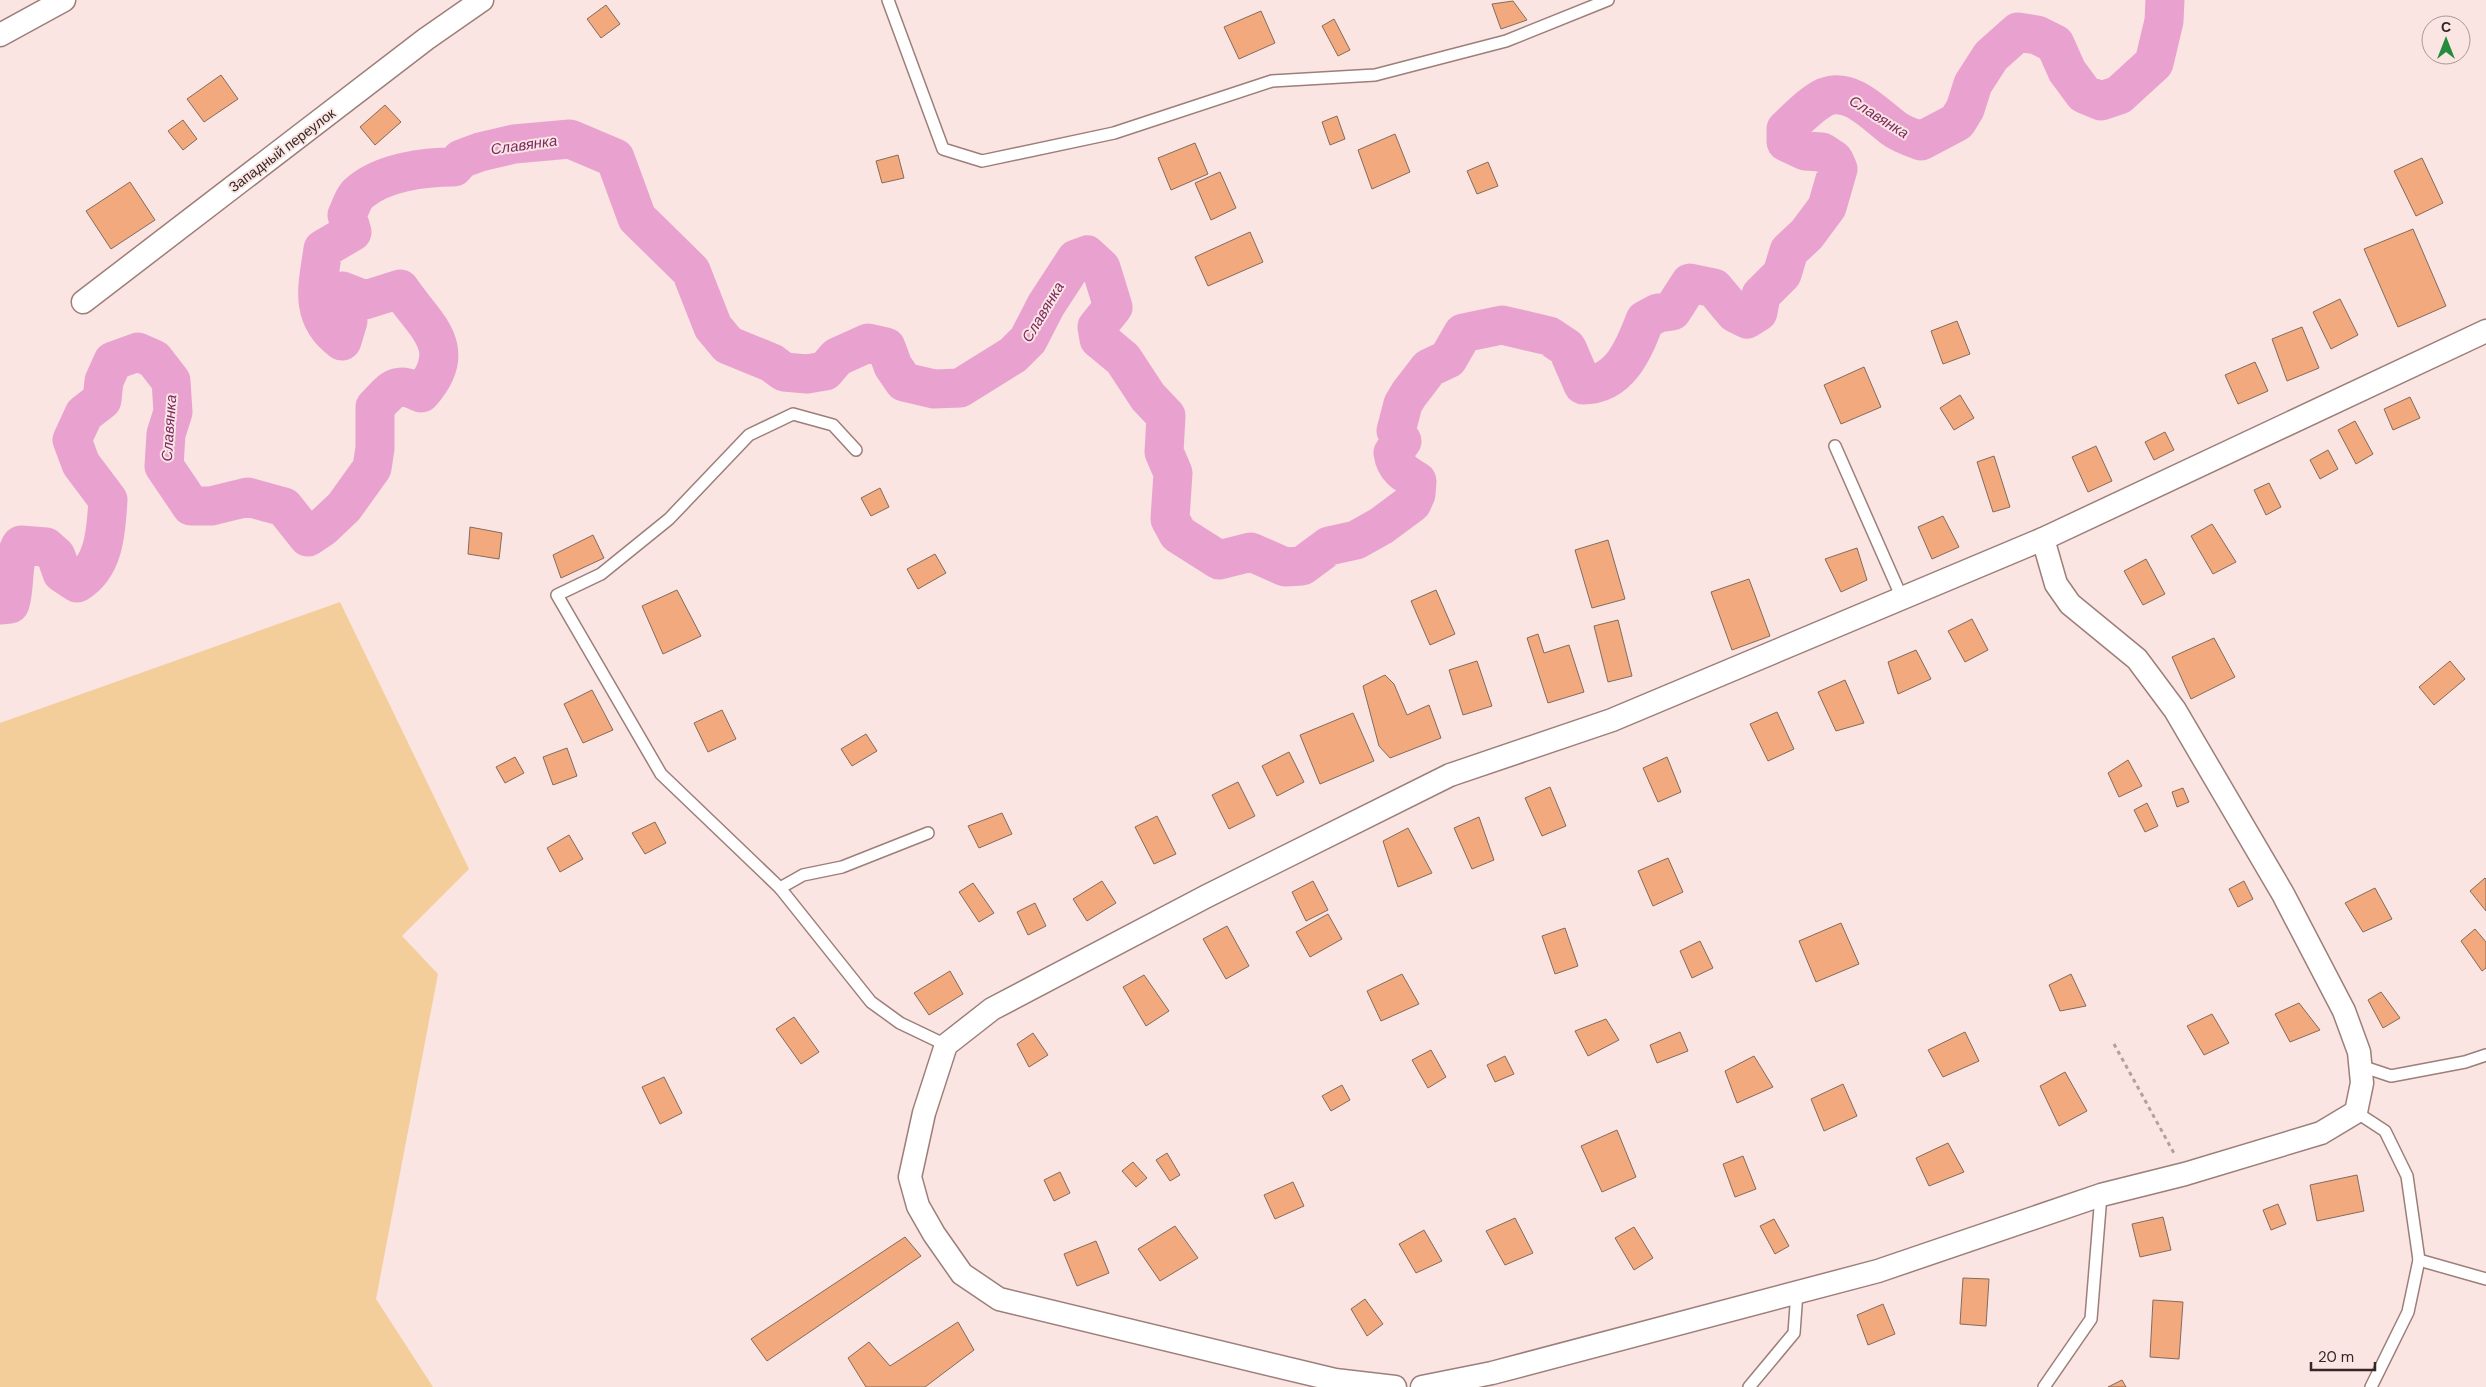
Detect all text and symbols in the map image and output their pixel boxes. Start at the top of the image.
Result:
north arrow [2421,15,2471,65]
text: С [2441,18,2451,36]
water label: Славянка [1845,91,1913,143]
street label: Западный переулок [225,104,340,196]
water label: Славянка [490,130,558,160]
water label: Славянка [1017,278,1069,346]
water label: Славянка [157,394,181,462]
scale bar [2311,1340,2375,1372]
text: 20 m [2318,1347,2354,1367]

